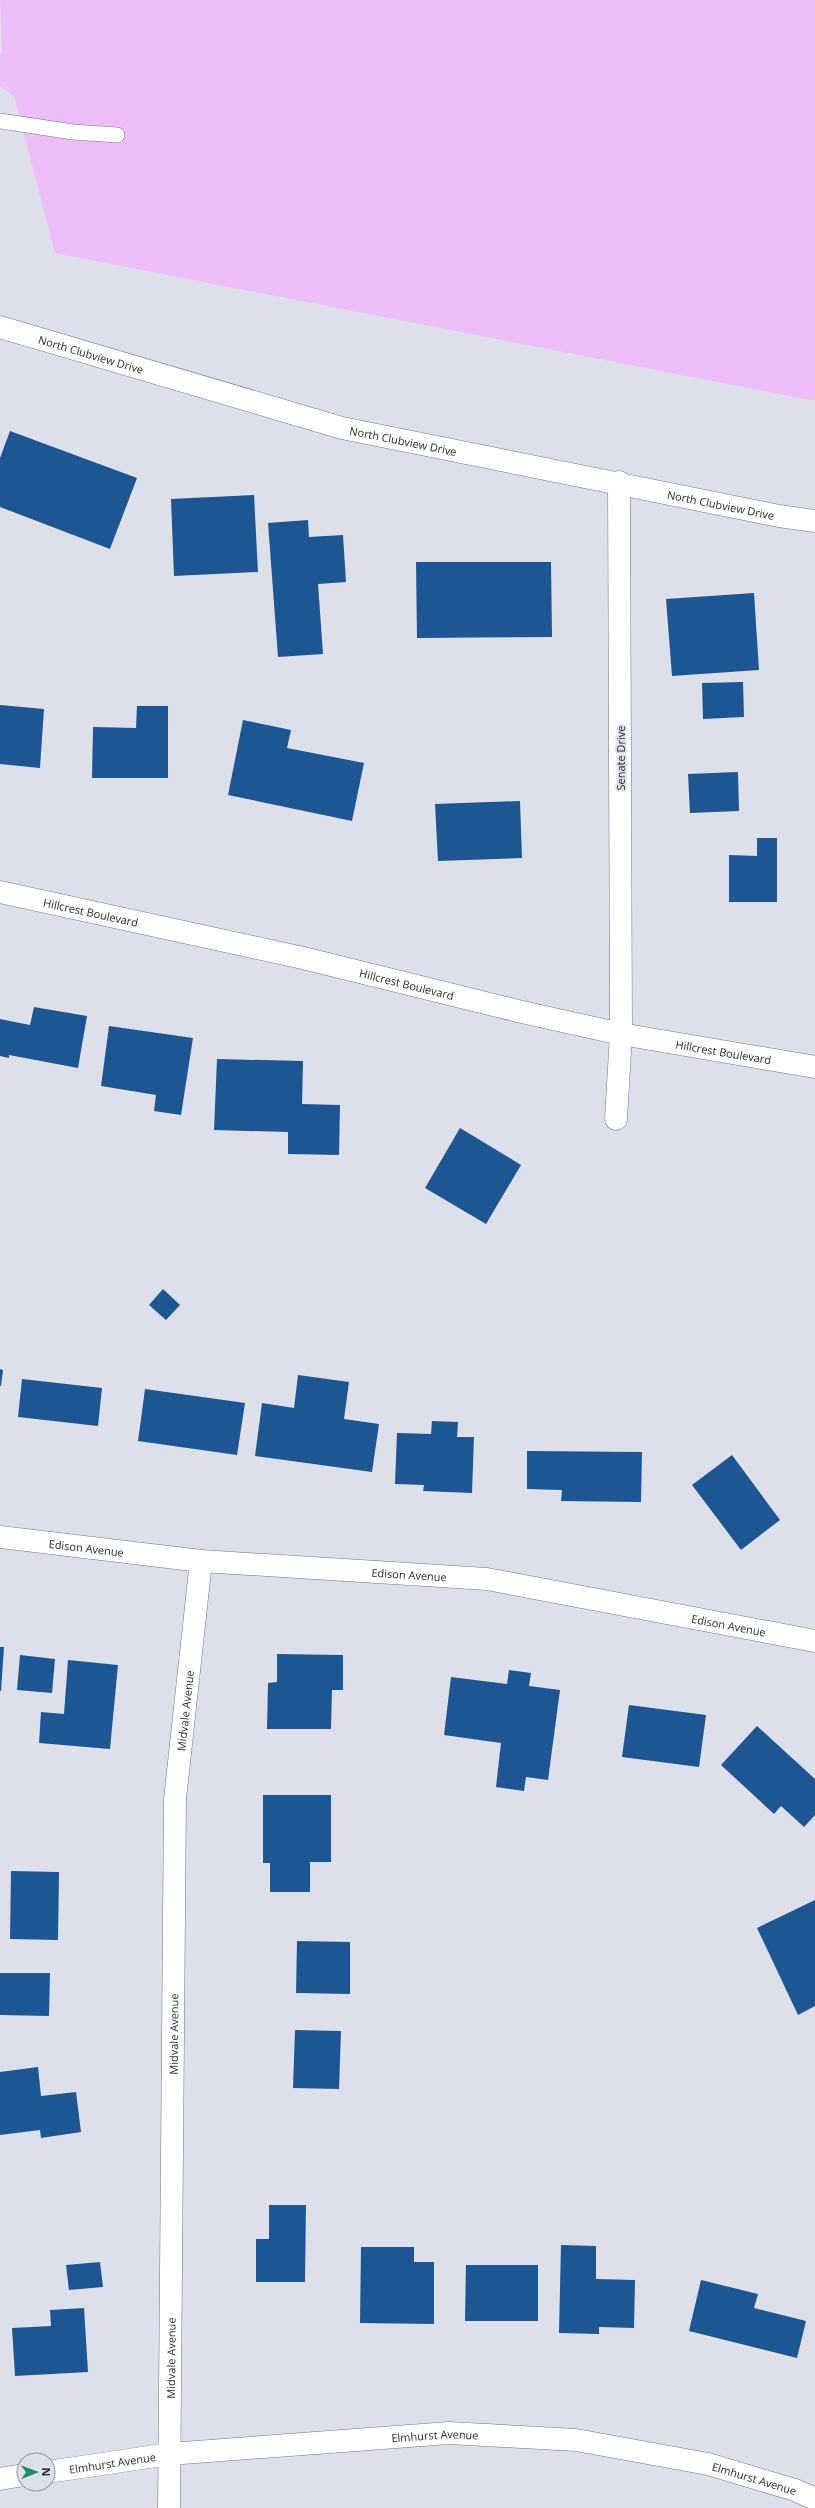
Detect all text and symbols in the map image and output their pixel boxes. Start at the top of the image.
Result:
street label: North Clubview Drive [37,331,145,377]
street label: North Clubview Drive [348,422,458,458]
street label: North Clubview Drive [666,486,776,522]
street label: Senate Drive [613,726,628,790]
street label: Hillcrest Boulevard [42,894,140,929]
street label: Hillcrest Boulevard [358,965,456,1002]
street label: Hillcrest Boulevard [674,1036,772,1067]
street label: Edison Avenue [48,1535,125,1559]
street label: Edison Avenue [371,1564,447,1584]
street label: Edison Avenue [690,1610,767,1639]
street label: Midvale Avenue [173,1669,197,1752]
street label: Midvale Avenue [165,1993,181,2075]
street label: Midvale Avenue [162,2317,178,2399]
street label: Elmhurst Avenue [391,2425,479,2445]
street label: Elmhurst Avenue [68,2449,157,2476]
north arrow [16,2452,56,2492]
street label: Elmhurst Avenue [710,2458,799,2498]
text: N [39,2467,54,2476]

